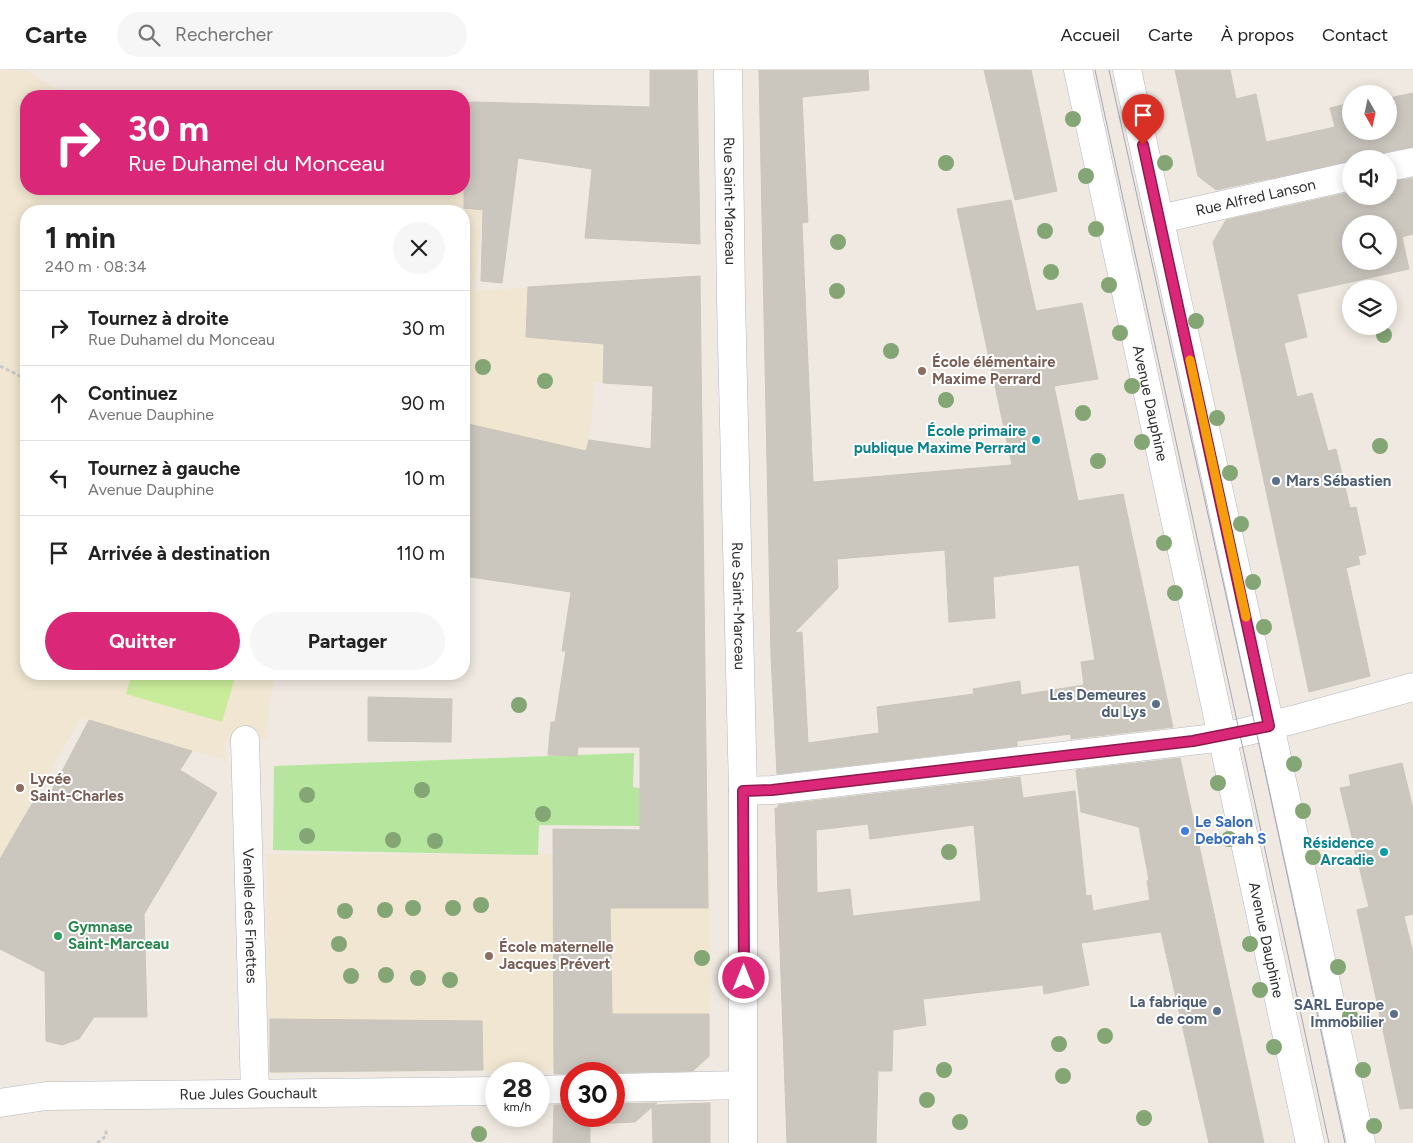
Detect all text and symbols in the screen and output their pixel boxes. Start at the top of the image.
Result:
search box [117,12,467,57]
text: Carte [25,20,87,49]
icon: search [135,21,163,49]
text: Rechercher [175,23,273,46]
text: Accueil [1060,24,1120,46]
text: Carte [1148,24,1193,46]
text: À propos [1221,24,1294,46]
text: Contact [1322,24,1388,46]
north arrow [1342,85,1398,140]
map controls [1342,85,1397,335]
pin [1122,94,1164,145]
icon: arrive [1129,101,1157,129]
text: 30 m [128,108,209,150]
icon: right [45,110,110,175]
street label: Rue Saint-Marceau [720,137,740,265]
text: Rue Duhamel du Monceau [128,150,385,177]
button: sound [1342,150,1397,205]
street label: Rue Alfred Lanson [1194,175,1317,220]
button: search [1342,215,1397,270]
text: 1 min [45,219,116,256]
button: close [393,222,445,274]
text: 240 m · 08:34 [45,257,146,276]
button: layers [1342,280,1397,335]
text: Tournez à droite [88,307,229,330]
icon: right [45,314,73,342]
text: 30 m [402,317,445,340]
text: Rue Duhamel du Monceau [88,330,275,349]
street label: Avenue Dauphine [1129,344,1171,463]
place label: École élémentaire Maxime Perrard [932,353,1056,388]
marker: École élémentaire Maxime Perrard [916,365,928,377]
text: Continuez [88,382,177,405]
icon: ahead [45,389,73,417]
text: 90 m [401,392,445,415]
text: Avenue Dauphine [88,405,214,424]
place label: École primaire publique Maxime Perrard [854,422,1027,457]
marker: École primaire publique Maxime Perrard [1030,434,1042,446]
text: Tournez à gauche [88,457,240,480]
icon: left [45,464,73,492]
text: 10 m [404,467,445,490]
place label: Mars Sébastien [1286,472,1391,490]
marker: Mars Sébastien [1270,475,1282,487]
text: Avenue Dauphine [88,480,214,499]
icon: arrive [45,539,73,567]
text: Arrivée à destination [88,542,270,565]
text: 110 m [396,542,445,565]
street label: Rue Saint-Marceau [728,542,749,670]
button: Quitter [45,612,240,670]
button: Partager [250,612,445,670]
place label: Les Demeures du Lys [1049,686,1146,721]
marker: Les Demeures du Lys [1150,698,1162,710]
place label: Lycée Saint-Charles [30,770,124,805]
marker: Lycée Saint-Charles [14,782,26,794]
place label: Le Salon Deborah S [1195,813,1266,848]
marker: Le Salon Deborah S [1179,825,1191,837]
place label: Résidence Arcadie [1303,834,1375,869]
marker: Résidence Arcadie [1378,846,1390,858]
street label: Venelle des Finettes [239,848,261,984]
street label: Avenue Dauphine [1245,880,1287,1000]
place label: Gymnase Saint-Marceau [68,918,169,953]
marker: Gymnase Saint-Marceau [52,930,64,942]
place label: École maternelle Jacques Prévert [499,938,614,973]
marker: École maternelle Jacques Prévert [483,950,495,962]
position arrow [717,951,769,1003]
place label: La fabrique de com [1129,993,1208,1028]
place label: SARL Europe Immobilier [1294,996,1385,1031]
marker: La fabrique de com [1211,1005,1223,1017]
marker: SARL Europe Immobilier [1388,1008,1400,1020]
speed limit sign: 30 [560,1062,625,1127]
text: 28 [503,1073,532,1103]
street label: Rue Jules Gouchault [179,1084,318,1104]
text: km/h [504,1100,531,1114]

